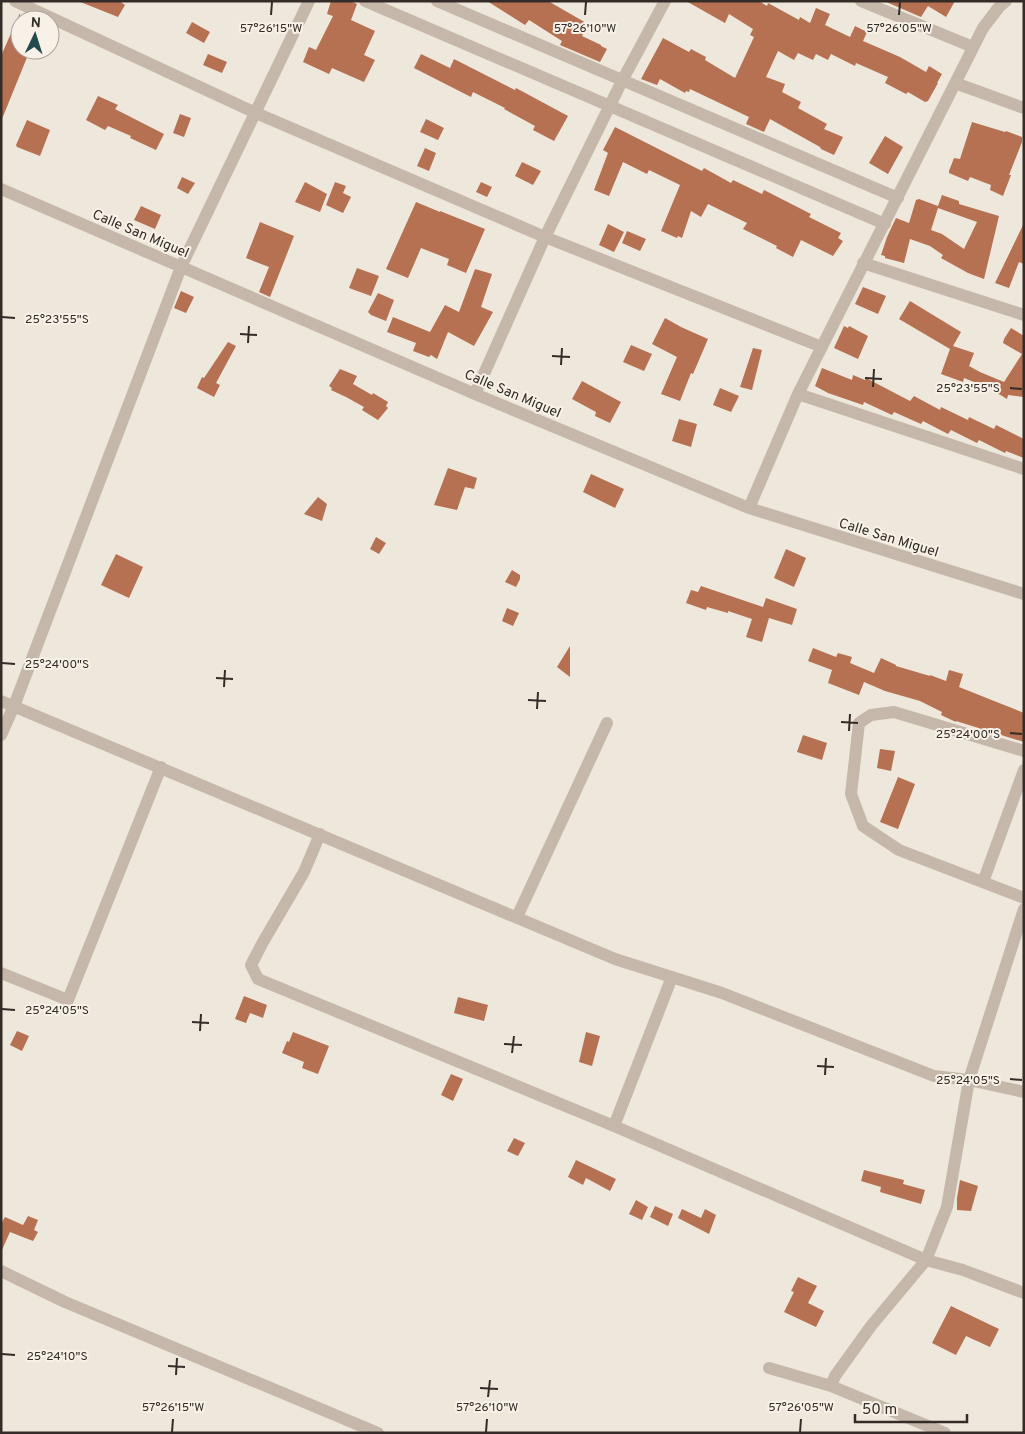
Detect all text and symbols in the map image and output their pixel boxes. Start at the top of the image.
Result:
north arrow [10,10,60,60]
text: N [30,15,41,32]
text: 57°26'15"W [240,21,302,37]
text: 57°26'10"W [554,21,616,37]
text: 57°26'05"W [866,21,932,37]
street label: Calle San Miguel [90,206,191,262]
text: 25°23'55"S [25,312,89,328]
street label: Calle San Miguel [462,366,563,422]
text: 25°23'55"S [936,381,1000,397]
street label: Calle San Miguel [837,515,940,562]
text: 25°24'00"S [25,657,89,673]
text: 25°24'00"S [936,727,1000,743]
text: 25°24'05"S [25,1003,89,1019]
text: 25°24'05"S [936,1073,1000,1089]
text: 25°24'10"S [26,1349,88,1365]
scale bar [855,1392,968,1424]
text: 57°26'15"W [142,1400,204,1416]
text: 57°26'10"W [456,1400,518,1416]
text: 57°26'05"W [768,1400,834,1416]
text: 50 m [862,1401,897,1420]

